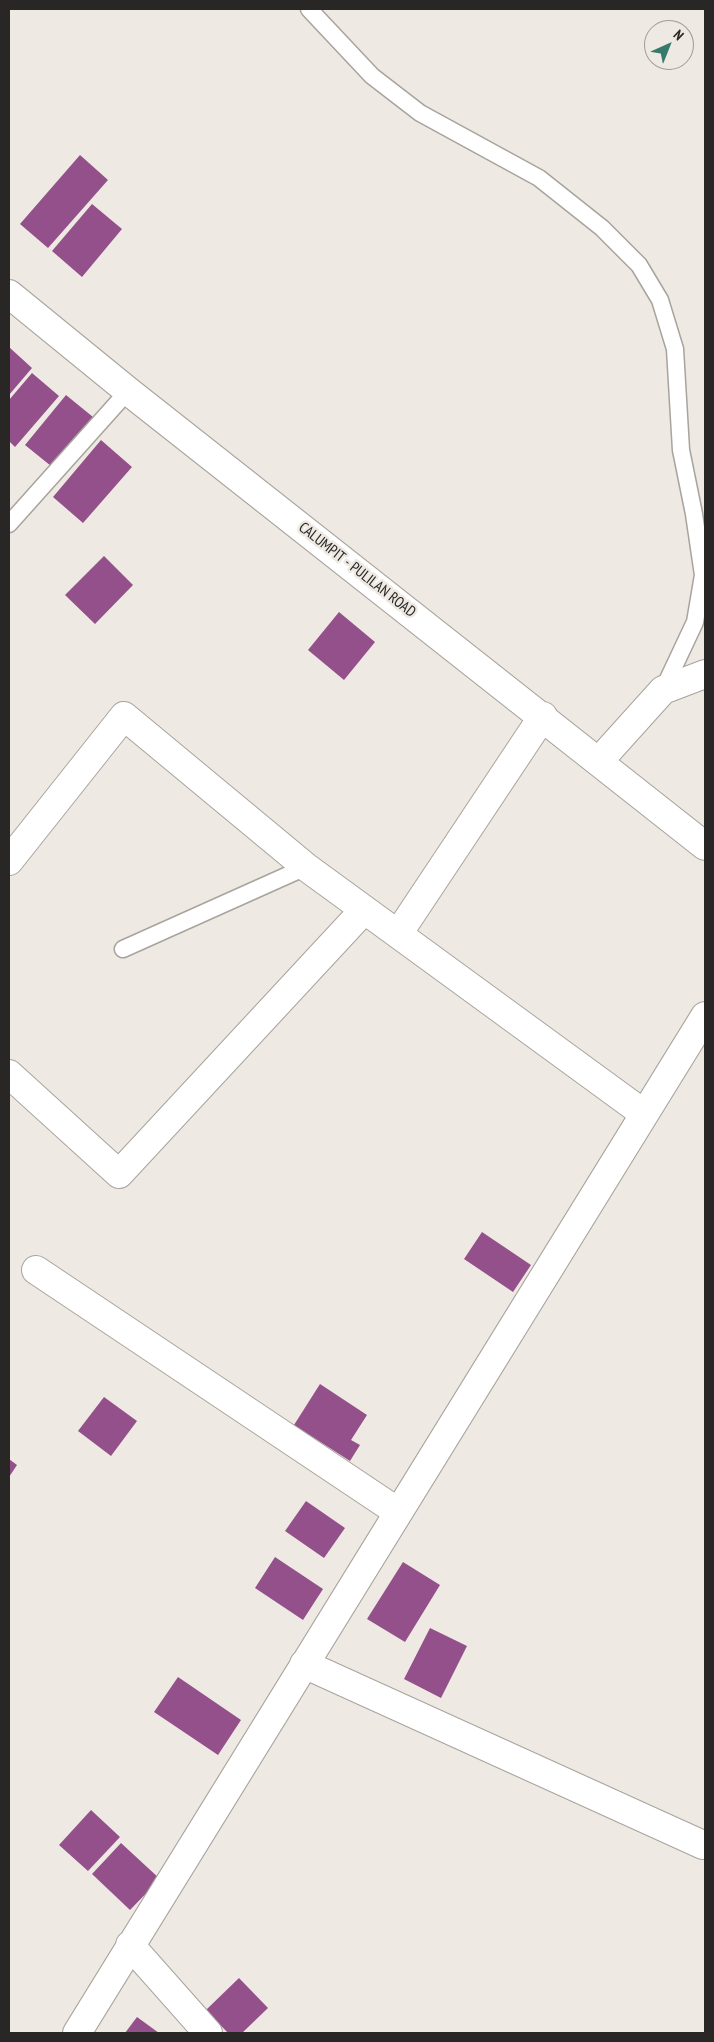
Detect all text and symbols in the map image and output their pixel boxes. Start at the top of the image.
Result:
north arrow [644,20,694,70]
text: N [670,26,688,44]
street label: CALUMPIT - PULILAN ROAD [295,519,419,621]

